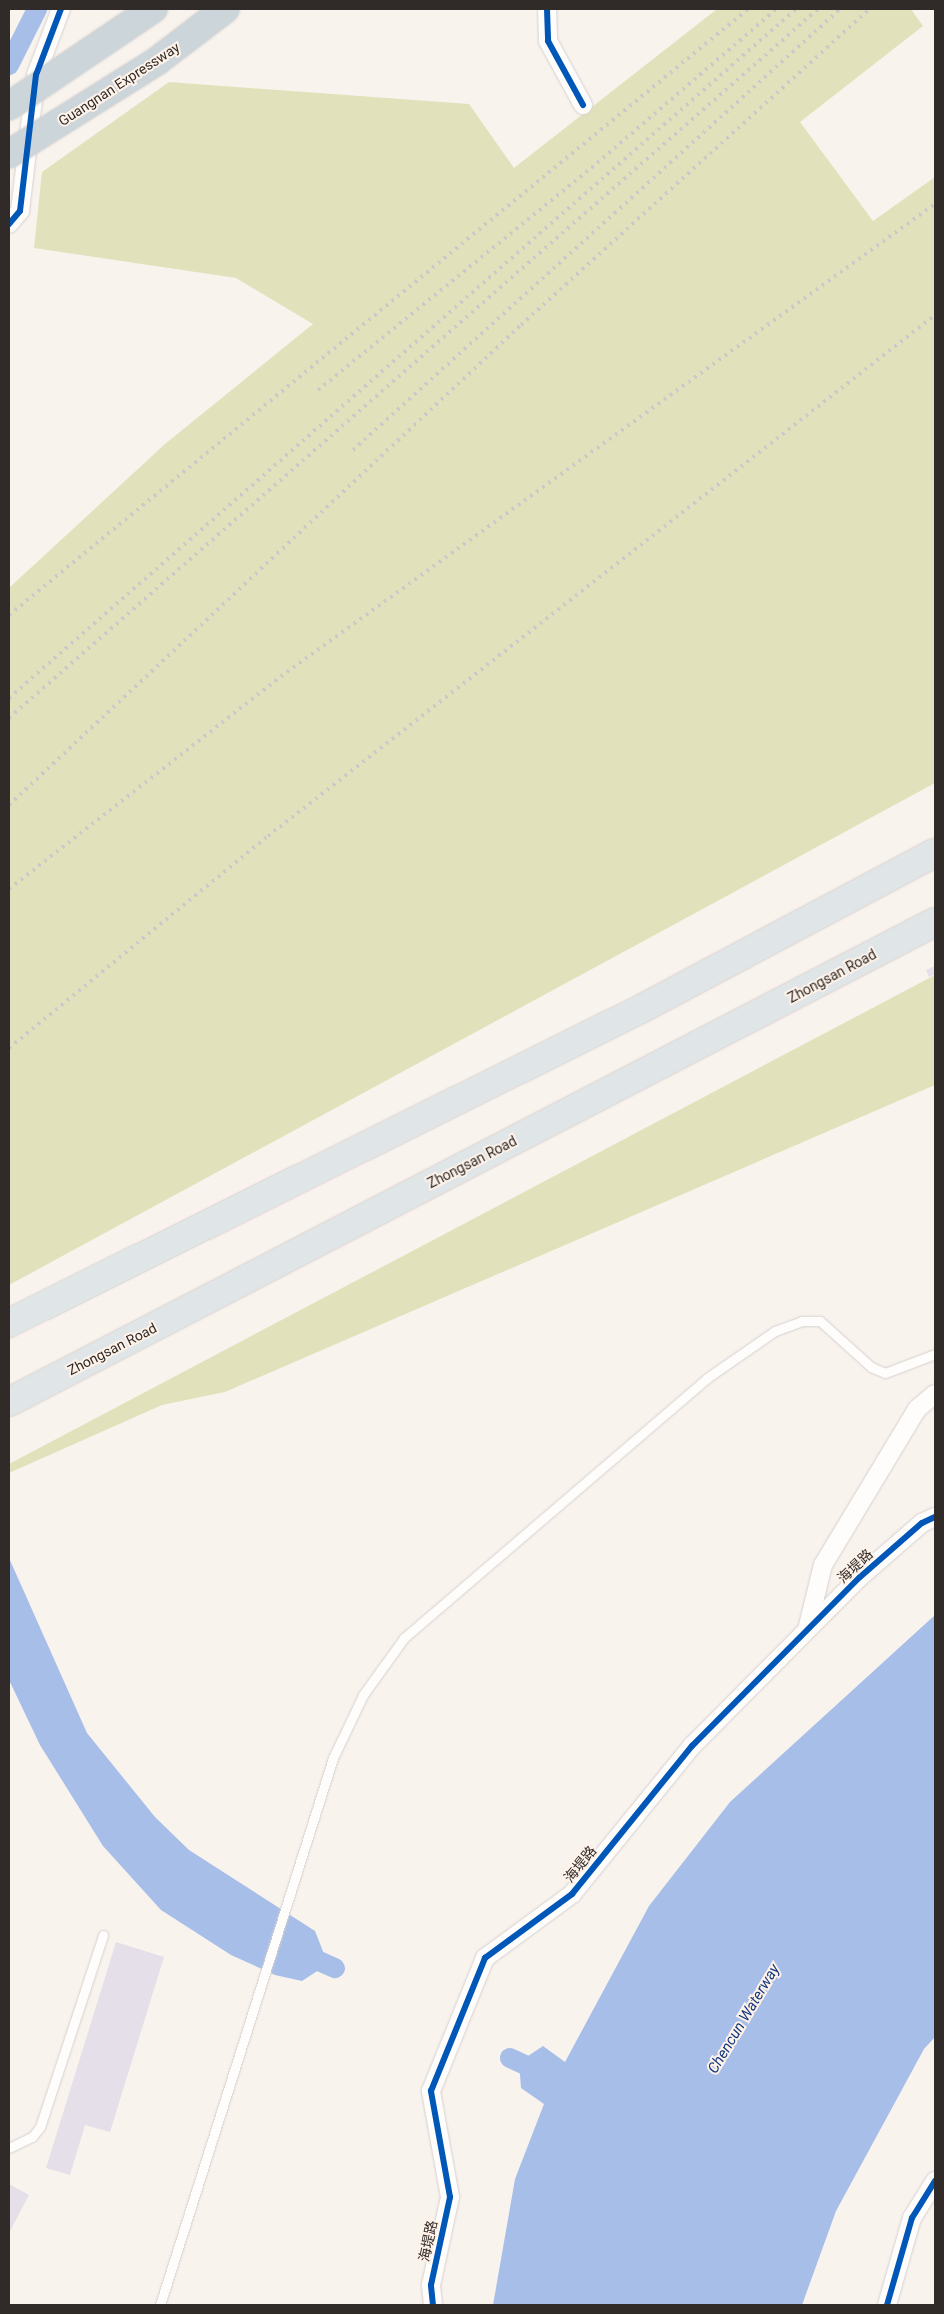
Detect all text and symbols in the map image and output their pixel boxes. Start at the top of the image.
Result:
street label: Guangnan Expressway [55,39,183,129]
street label: Zhongsan Road [785,946,879,1006]
street label: Zhongsan Road [425,1132,519,1192]
street label: Zhongsan Road [65,1319,159,1379]
street label: 海堤路 [834,1546,876,1586]
street label: 海堤路 [560,1842,600,1886]
water label: Chencun Waterway [704,1961,784,2077]
street label: 海堤路 [415,2219,441,2263]

